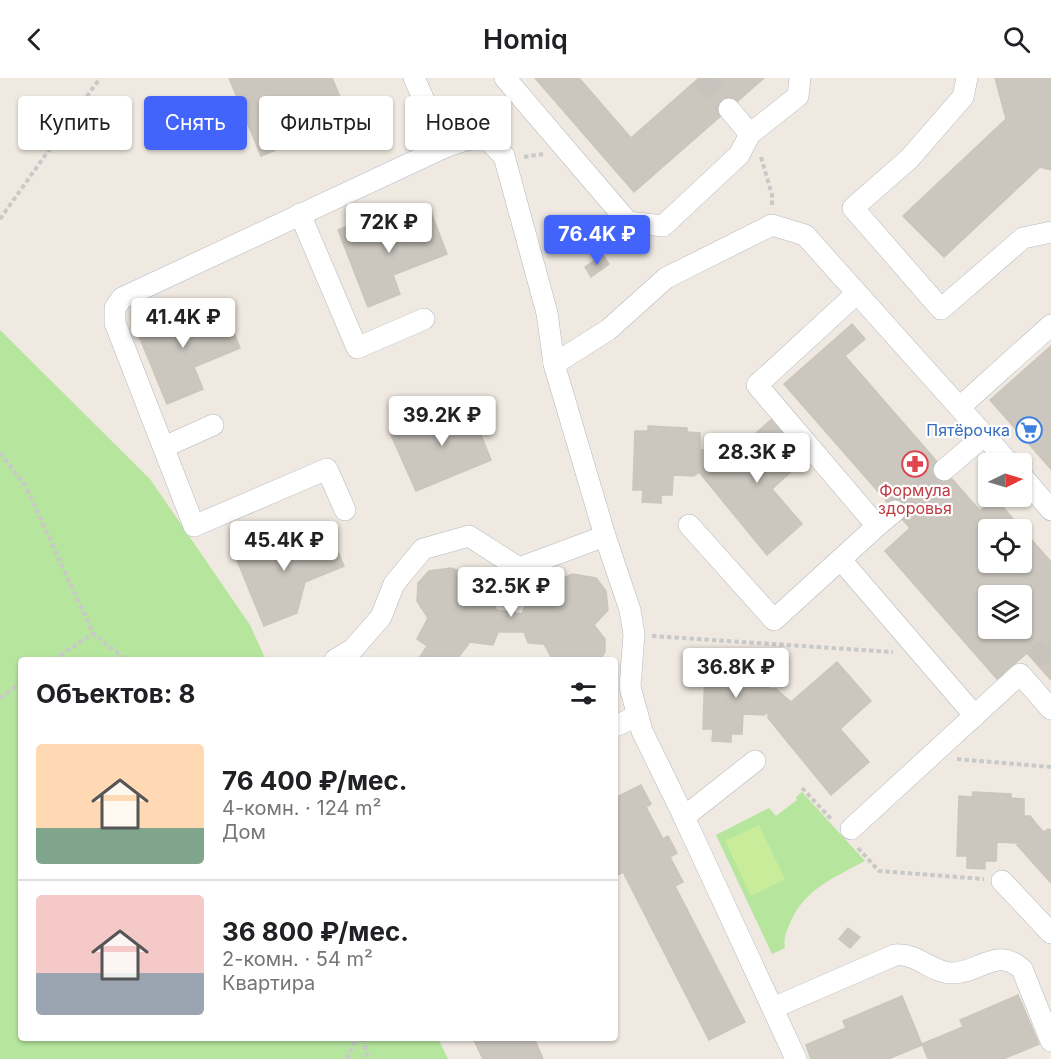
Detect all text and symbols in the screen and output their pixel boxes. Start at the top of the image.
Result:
icon: back [18,23,51,56]
text: Homiq [483,23,568,56]
icon: search [1000,23,1033,56]
chip: Купить [18,96,132,150]
chip: Снять [144,96,247,150]
chip: Фильтры [259,96,393,150]
chip: Новое [405,96,511,150]
pin: 72K ₽ [347,203,431,254]
text: 72K ₽ [360,210,418,234]
pin: 76.4K ₽ [542,215,652,266]
text: 76.4K ₽ [558,222,636,246]
pin: 41.4K ₽ [128,298,238,349]
text: 41.4K ₽ [145,305,221,329]
pin: 39.2K ₽ [387,396,497,447]
text: 39.2K ₽ [403,403,481,427]
supermarket icon: Пятёрочка [1014,415,1044,445]
place label: Пятёрочка [926,420,1010,440]
pin: 28.3K ₽ [702,433,812,484]
text: 28.3K ₽ [718,440,796,464]
pharmacy icon: Формула здоровья [900,449,930,479]
north arrow [978,453,1032,507]
map controls [978,453,1032,639]
place label: Формула здоровья [878,480,952,518]
button: locate [978,519,1032,573]
pin: 45.4K ₽ [229,521,339,572]
text: 45.4K ₽ [244,528,324,552]
pin: 32.5K ₽ [456,567,566,618]
text: 32.5K ₽ [472,574,550,598]
button: layers [978,585,1032,639]
pin: 36.8K ₽ [681,648,791,699]
text: 36.8K ₽ [697,655,775,679]
icon: filters [567,677,600,710]
text: Объектов: 8 [36,678,196,709]
text: 76 400 ₽/мес. [222,765,408,796]
icon: home [84,768,156,840]
text: 4-комн. · 124 m² [222,796,381,820]
text: Дом [222,820,266,844]
text: 36 800 ₽/мес. [222,916,409,947]
icon: home [84,919,156,991]
text: 2-комн. · 54 m² [222,947,373,971]
text: Квартира [222,971,315,995]

